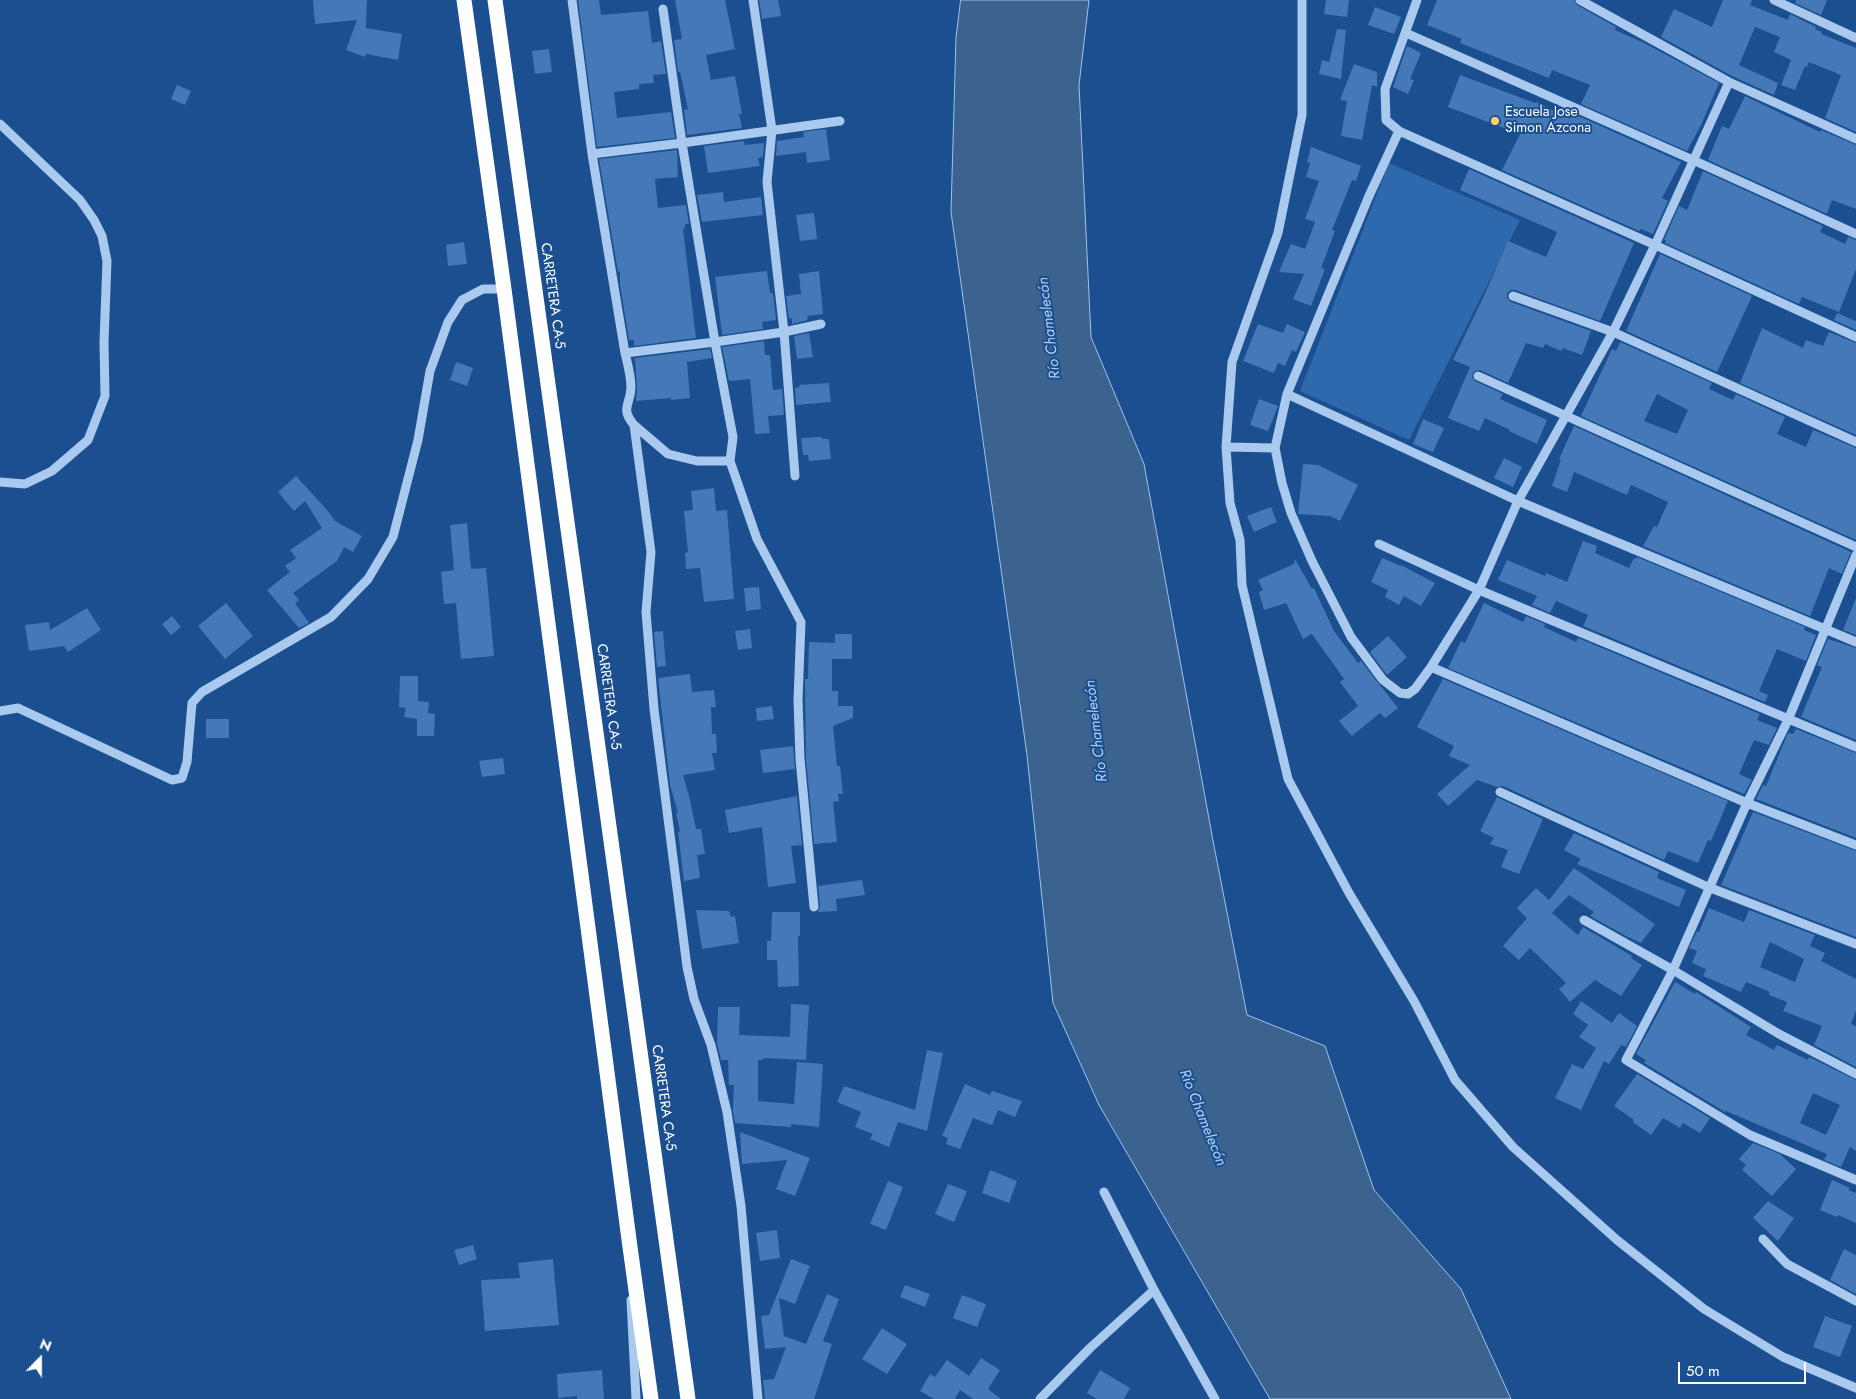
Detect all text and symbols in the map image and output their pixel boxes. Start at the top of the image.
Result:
place label: Escuela Jose Simon Azcona [1505,105,1591,138]
marker: Escuela Jose Simon Azcona [1489,115,1501,127]
street label: CARRETERA CA-5 [536,242,568,350]
water label: Río Chamelecón [1035,276,1065,380]
street label: CARRETERA CA-5 [592,643,624,751]
water label: Río Chamelecón [1082,679,1112,783]
street label: CARRETERA CA-5 [647,1044,679,1152]
water label: Río Chamelecón [1174,1067,1230,1169]
north arrow [15,1334,65,1384]
text: N [37,1334,55,1356]
scale bar [1681,1352,1808,1384]
text: 50 m [1686,1360,1720,1382]

